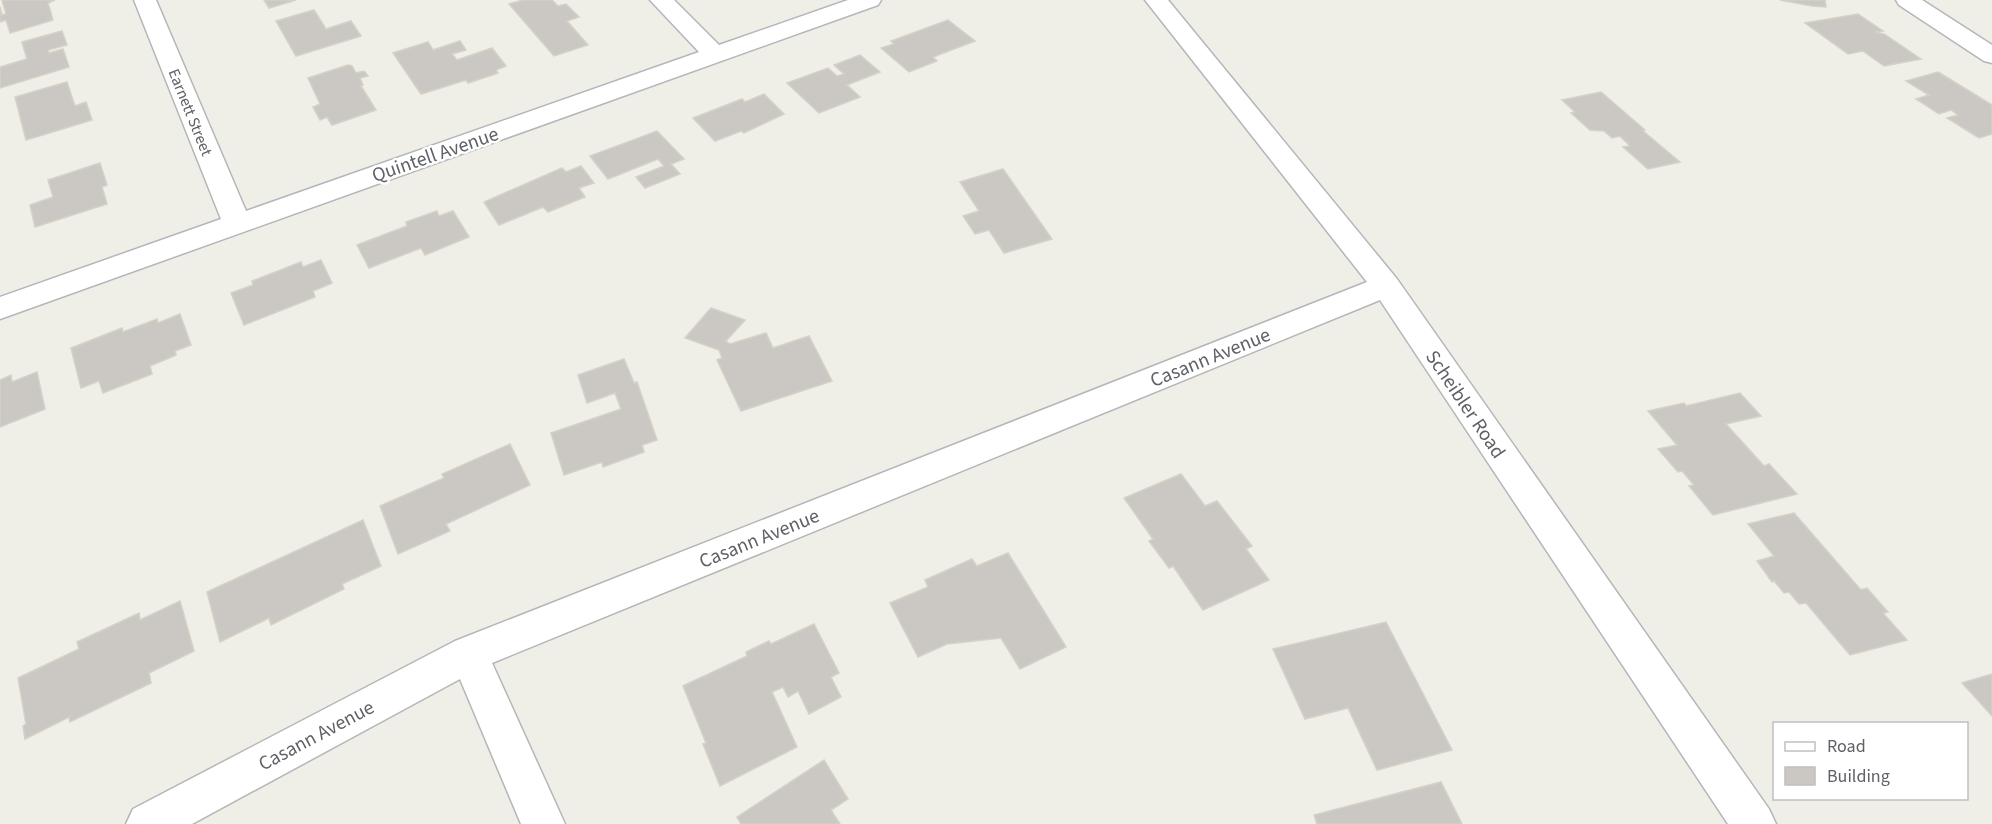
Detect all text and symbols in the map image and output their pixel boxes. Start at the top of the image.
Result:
street label: Earnett Street [163,65,218,160]
street label: Quintell Avenue [368,120,502,190]
street label: Casann Avenue [1146,321,1275,395]
street label: Scheibler Road [1418,345,1512,464]
street label: Casann Avenue [695,502,824,576]
street label: Casann Avenue [254,694,379,778]
legend [1773,722,1968,800]
text: Road [1827,734,1866,759]
text: Building [1827,764,1890,789]

